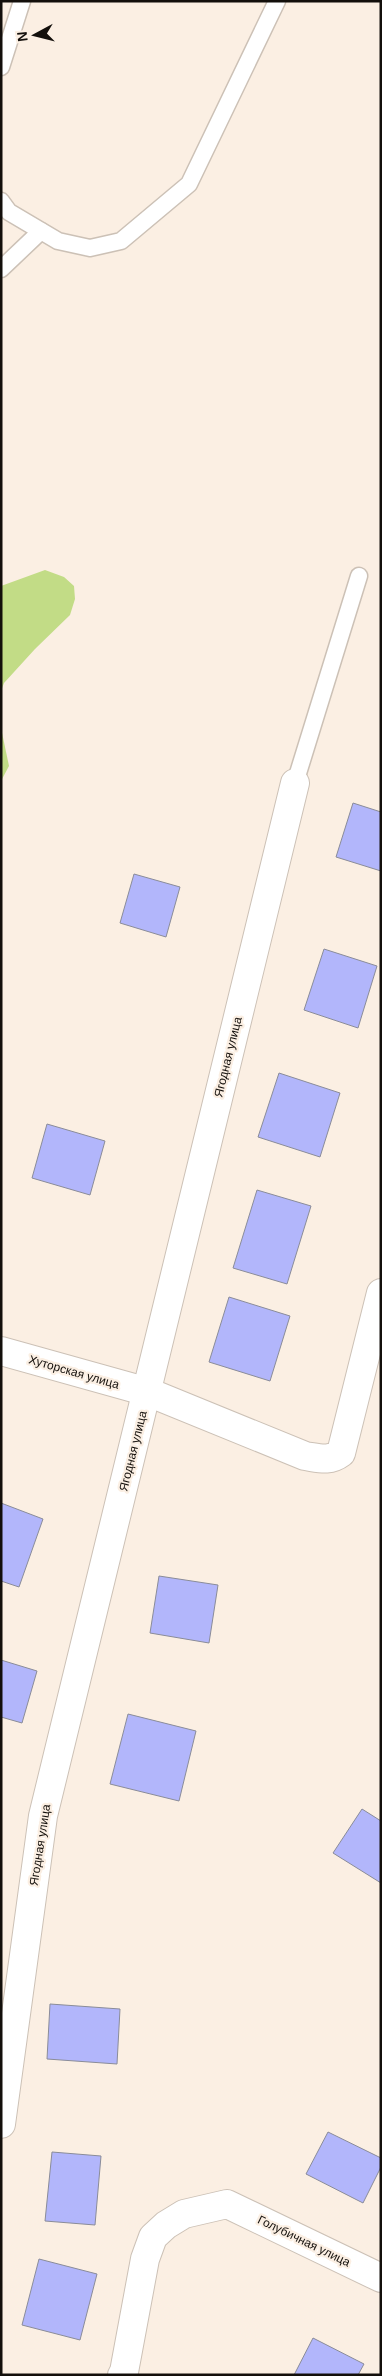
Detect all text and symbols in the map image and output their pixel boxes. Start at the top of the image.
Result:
north arrow [10,10,60,60]
text: N [14,31,31,43]
street label: Ягодная улица [211,1015,245,1099]
street label: Хуторская улица [27,1352,121,1392]
street label: Ягодная улица [116,1409,150,1493]
street label: Ягодная улица [27,1803,53,1887]
street label: Голубичная улица [255,2213,353,2270]

